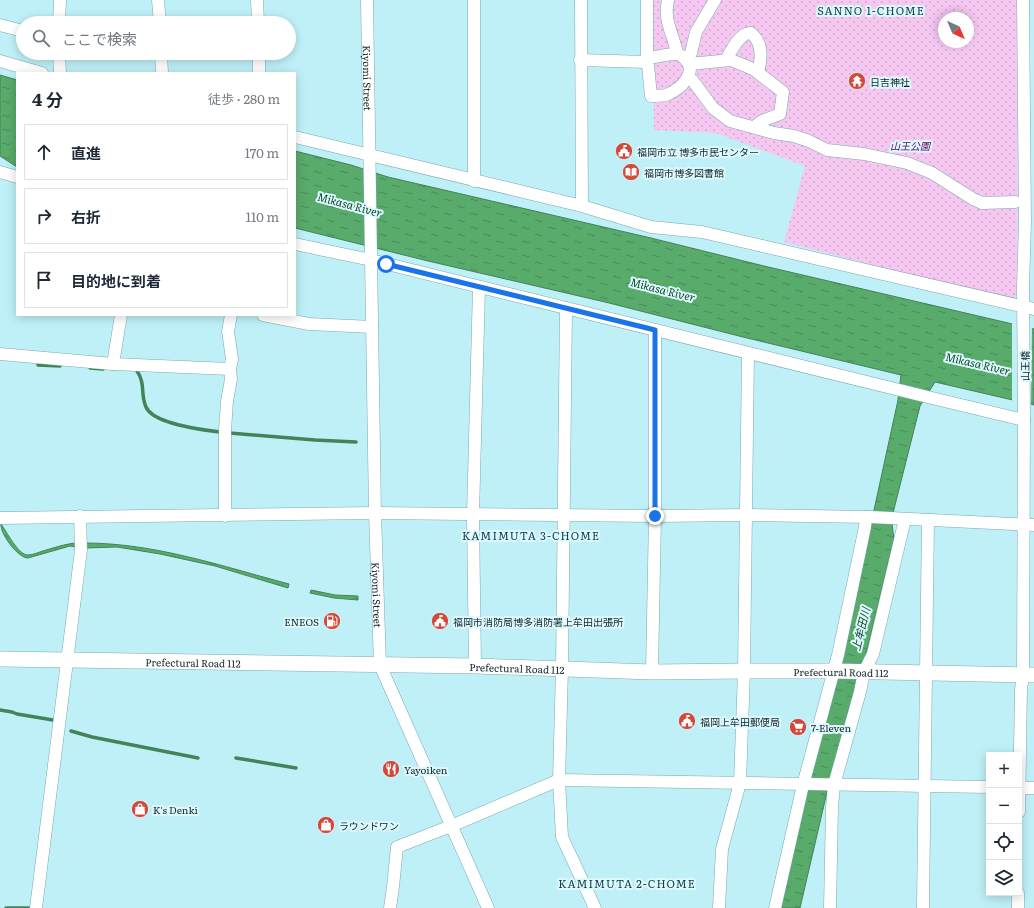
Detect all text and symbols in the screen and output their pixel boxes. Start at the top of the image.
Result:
district label: SANNO 1-CHOME [817,2,925,18]
north arrow [938,12,974,48]
search box [16,16,296,60]
icon: search [30,27,52,49]
text: ここで検索 [62,27,137,50]
street label: Kiyomi Street [360,45,376,111]
temple icon: 日吉神社 [847,71,867,91]
place label: 日吉神社 [870,74,910,89]
text: 4 分 [32,86,63,111]
text: 徒歩 · 280 m [208,89,280,108]
park label: 山王公園 [890,138,932,153]
icon: ahead [33,141,55,163]
text: 直進 [71,141,101,164]
public building icon: 福岡市立 博多市民センター [614,141,634,161]
text: 170 m [245,143,279,162]
place label: 福岡市立 博多市民センター [637,144,759,159]
library icon: 福岡市博多図書館 [621,162,641,182]
place label: 福岡市博多図書館 [644,165,724,180]
water label: Mikasa River [316,188,384,220]
icon: right [33,205,55,227]
text: 右折 [71,205,101,228]
text: 110 m [246,207,279,226]
route start [377,255,395,273]
icon: arrive [33,269,55,291]
text: 目的地に到着 [71,269,161,292]
water label: Mikasa River [629,273,697,305]
water label: Mikasa River [944,348,1012,378]
street label: 山王橋 [1017,351,1032,381]
route end [646,507,664,525]
district label: KAMIMUTA 3-CHOME [462,527,600,543]
street label: Kiyomi Street [369,562,386,628]
water label: 上牟田川 [847,605,873,652]
fuel station icon: ENEOS [322,611,342,631]
public building icon: 福岡市消防局博多消防署上牟田出張所 [430,611,450,631]
place label: ENEOS [284,614,319,629]
place label: 福岡市消防局博多消防署上牟田出張所 [453,614,623,629]
street label: Prefectural Road 112 [145,654,241,670]
street label: Prefectural Road 112 [469,658,565,677]
street label: Prefectural Road 112 [793,664,889,680]
public building icon: 福岡上牟田郵便局 [677,711,697,731]
place label: 福岡上牟田郵便局 [700,714,780,729]
supermarket icon: 7-Eleven [788,717,808,737]
place label: 7-Eleven [811,720,851,735]
map controls [986,752,1022,896]
button: + [986,752,1022,788]
restaurant icon: Yayoiken [381,759,401,779]
place label: Yayoiken [404,762,448,777]
button: − [986,788,1022,824]
shop icon: K's Denki [130,799,150,819]
place label: K's Denki [153,802,199,817]
shop icon: ラウンドワン [316,815,336,835]
place label: ラウンドワン [339,818,399,833]
button: locate [986,824,1022,860]
button: layers [986,860,1022,896]
district label: KAMIMUTA 2-CHOME [558,875,696,891]

